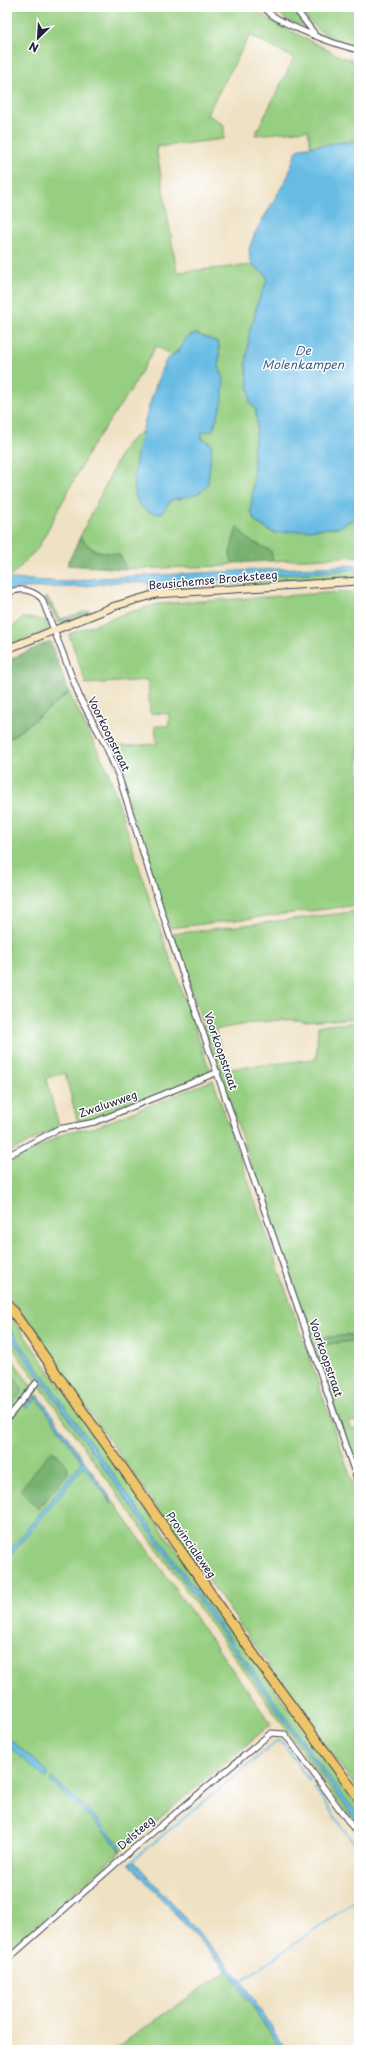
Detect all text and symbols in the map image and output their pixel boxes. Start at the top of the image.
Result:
north arrow [18,18,58,58]
text: N [26,38,41,57]
water label: De Molenkampen [262,341,345,373]
street label: Beusichemse Broeksteeg [148,565,278,594]
street label: Voorkoopstraat [84,693,135,775]
street label: Voorkoopstraat [200,1010,243,1093]
street label: Zwaluwweg [76,1086,139,1121]
street label: Voorkoopstraat [305,1317,348,1400]
street label: Provincialeweg [162,1508,221,1581]
street label: Delsteeg [113,1812,158,1854]

